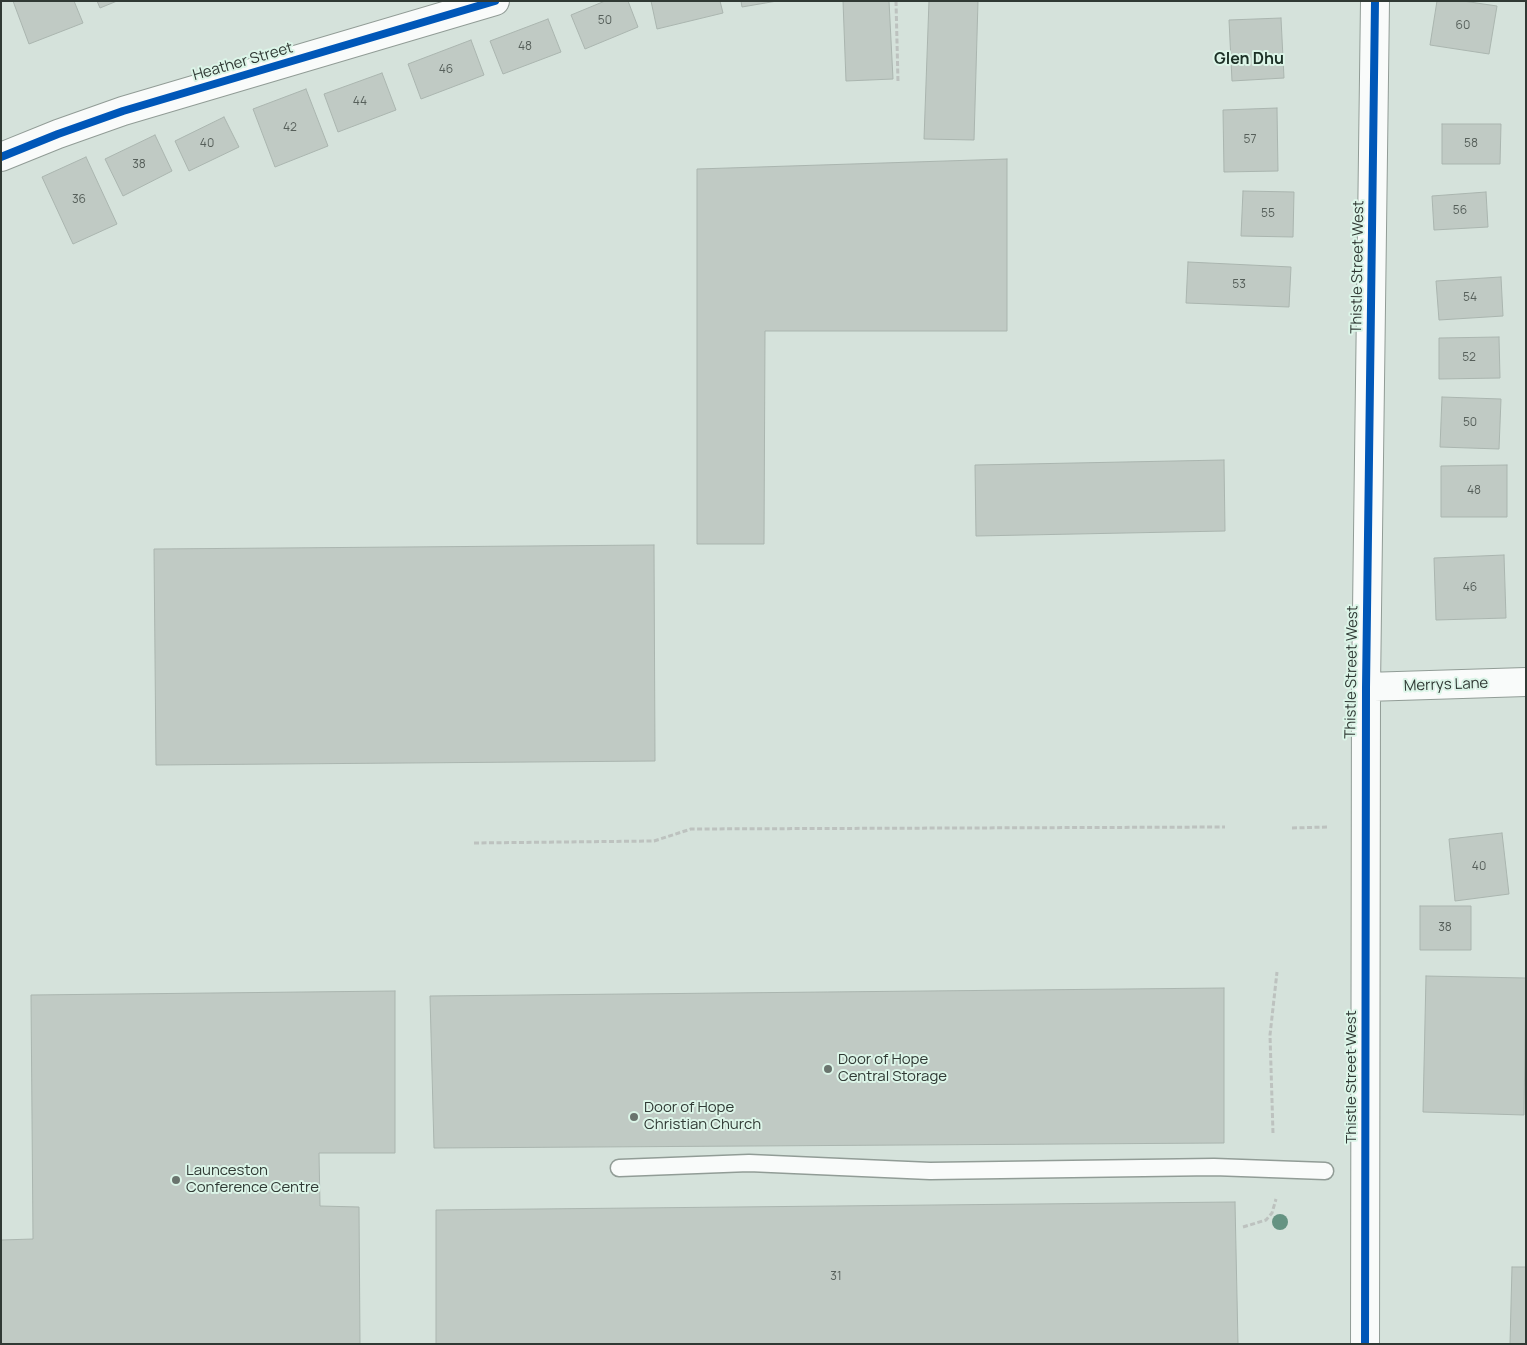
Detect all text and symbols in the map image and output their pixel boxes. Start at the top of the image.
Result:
house number: 50 [598,14,612,28]
house number: 60 [1456,19,1470,33]
street label: Heather Street [191,39,295,85]
house number: 48 [518,40,532,54]
district label: Glen Dhu [1214,50,1284,70]
house number: 46 [439,63,453,77]
house number: 44 [353,95,367,109]
house number: 42 [283,121,297,135]
house number: 57 [1244,133,1256,147]
house number: 40 [200,137,214,151]
house number: 58 [1464,137,1478,151]
house number: 38 [132,158,146,172]
house number: 36 [72,193,86,207]
street label: Thistle Street West [1348,200,1368,334]
house number: 56 [1453,204,1467,218]
house number: 55 [1261,207,1275,221]
house number: 53 [1232,278,1246,292]
house number: 54 [1463,291,1477,305]
house number: 52 [1462,351,1476,365]
house number: 50 [1463,416,1477,430]
house number: 48 [1467,484,1481,498]
house number: 46 [1463,581,1477,595]
street label: Thistle Street West [1342,605,1362,739]
street label: Merrys Lane [1403,675,1489,695]
house number: 40 [1472,860,1486,874]
house number: 38 [1438,921,1452,935]
street label: Thistle Street West [1343,1010,1361,1144]
place label: Door of Hope Central Storage [838,1051,947,1086]
marker: Door of Hope Central Storage [822,1063,834,1075]
place label: Door of Hope Christian Church [644,1099,761,1134]
marker: Door of Hope Christian Church [628,1111,640,1123]
place label: Launceston Conference Centre [186,1162,319,1197]
marker: Launceston Conference Centre [170,1174,182,1186]
house number: 31 [830,1270,842,1284]

